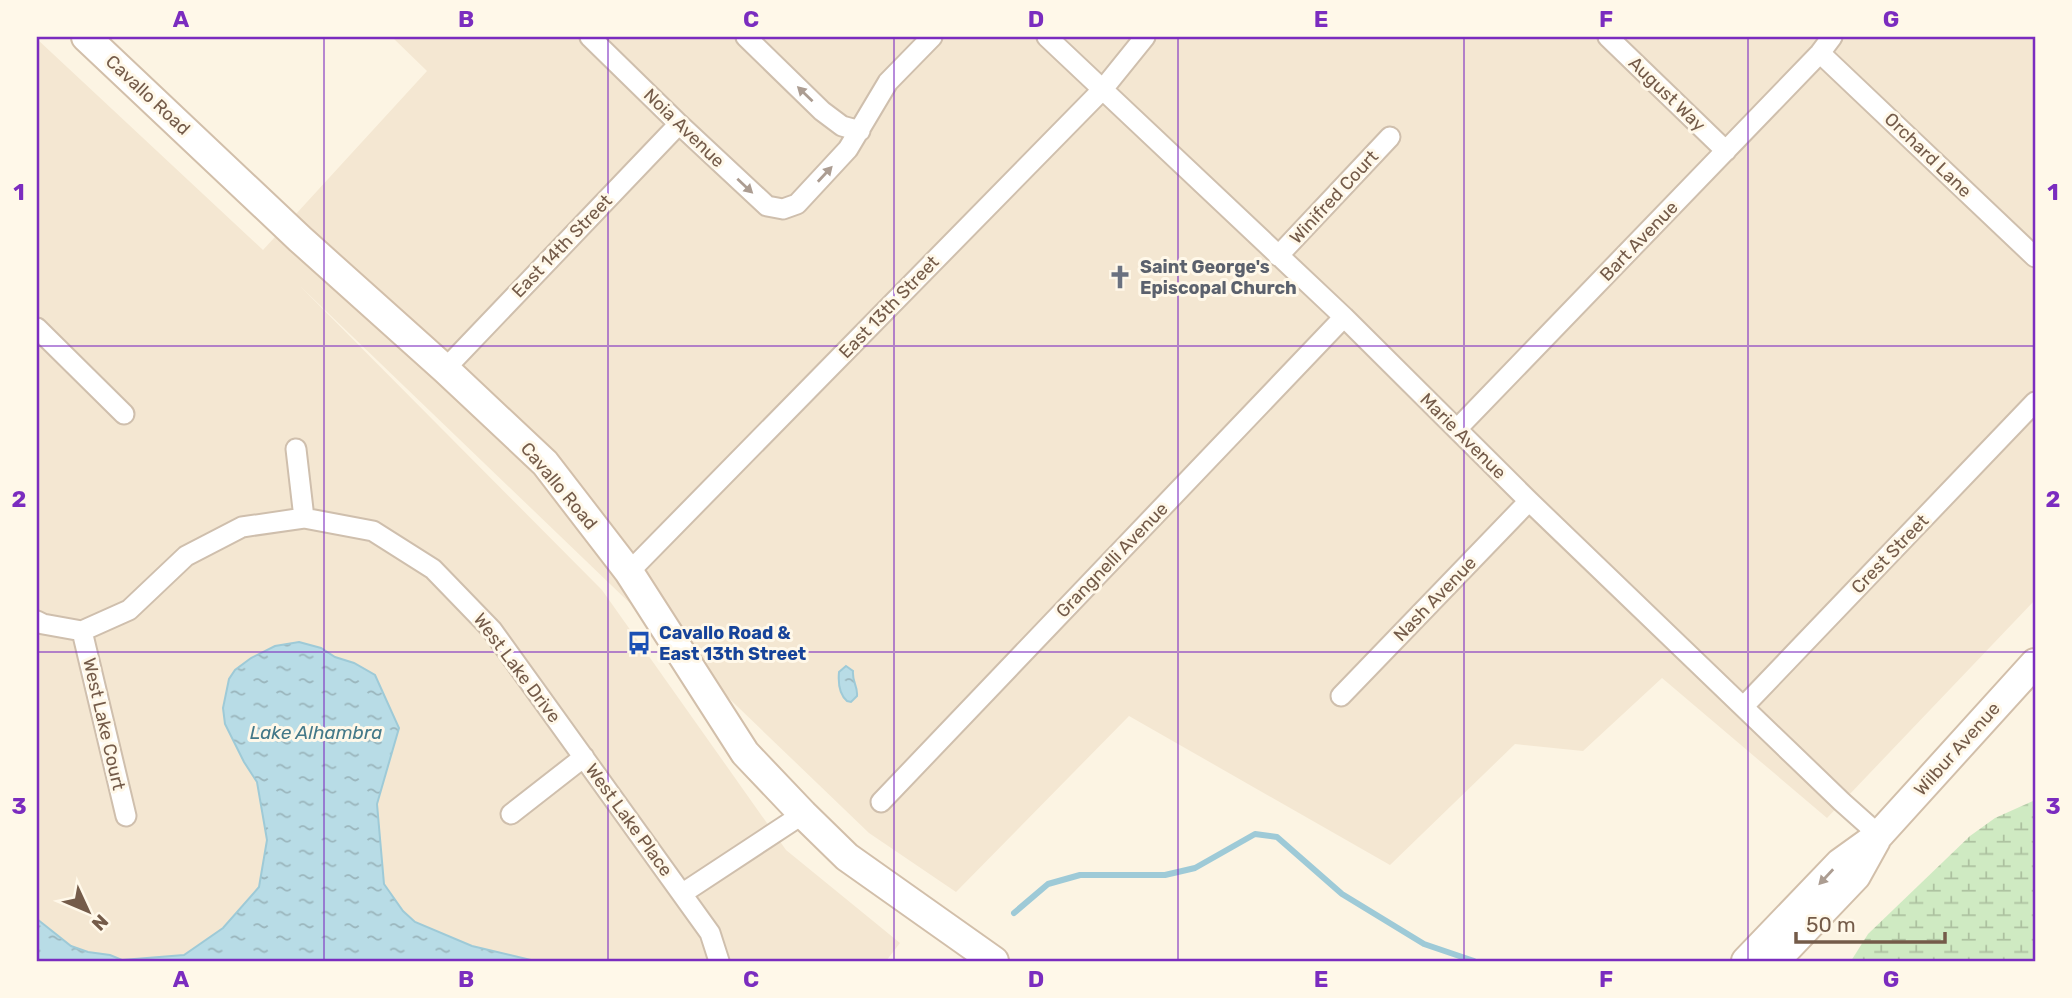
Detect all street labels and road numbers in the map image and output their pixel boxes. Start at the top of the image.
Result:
street label: Cavallo Road [101,50,195,140]
street label: August Way [1624,52,1710,136]
street label: Noia Avenue [639,84,729,172]
street label: Orchard Lane [1880,108,1976,202]
street label: Winifred Court [1285,146,1383,248]
street label: East 14th Street [507,190,617,302]
street label: Bart Avenue [1595,196,1683,286]
street label: East 13th Street [834,251,944,363]
street label: Marie Avenue [1415,388,1511,484]
street label: Cavallo Road [516,438,602,534]
street label: Grangnelli Avenue [1051,498,1173,622]
street label: Crest Street [1847,510,1933,598]
street label: Nash Avenue [1389,552,1481,646]
street label: West Lake Drive [469,609,565,727]
street label: West Lake Court [78,656,130,792]
street label: Wilbur Avenue [1909,698,2005,800]
street label: West Lake Place [581,759,677,881]

